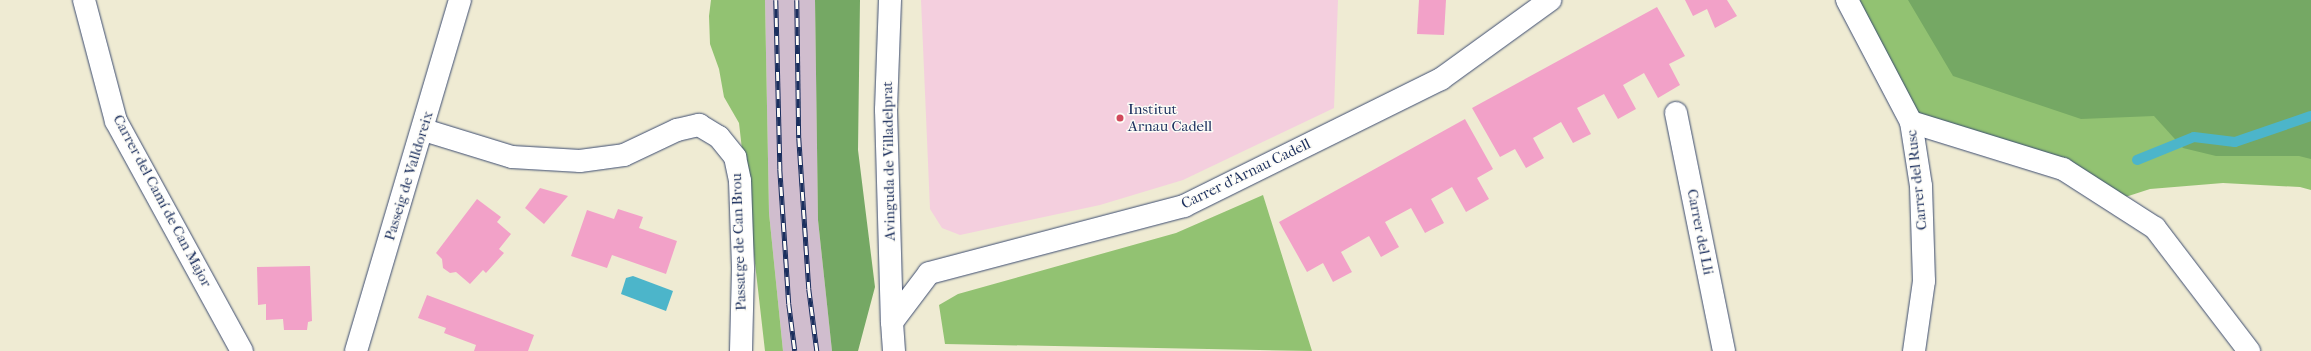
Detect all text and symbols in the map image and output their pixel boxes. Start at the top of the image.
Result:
street label: Avinguda de Villadelprat [879,81,899,241]
place label: Institut Arnau Cadell [1128,100,1212,135]
street label: Passeig de Valldoreix [381,109,437,243]
street label: Carrer del Camí de Can Major [109,112,215,290]
marker: Institut Arnau Cadell [1115,113,1125,123]
street label: Carrer del Rusc [1903,129,1931,231]
street label: Carrer d'Arnau Cadell [1178,135,1314,213]
street label: Passatge de Can Brou [728,173,750,311]
street label: Carrer del Lli [1683,187,1717,277]

